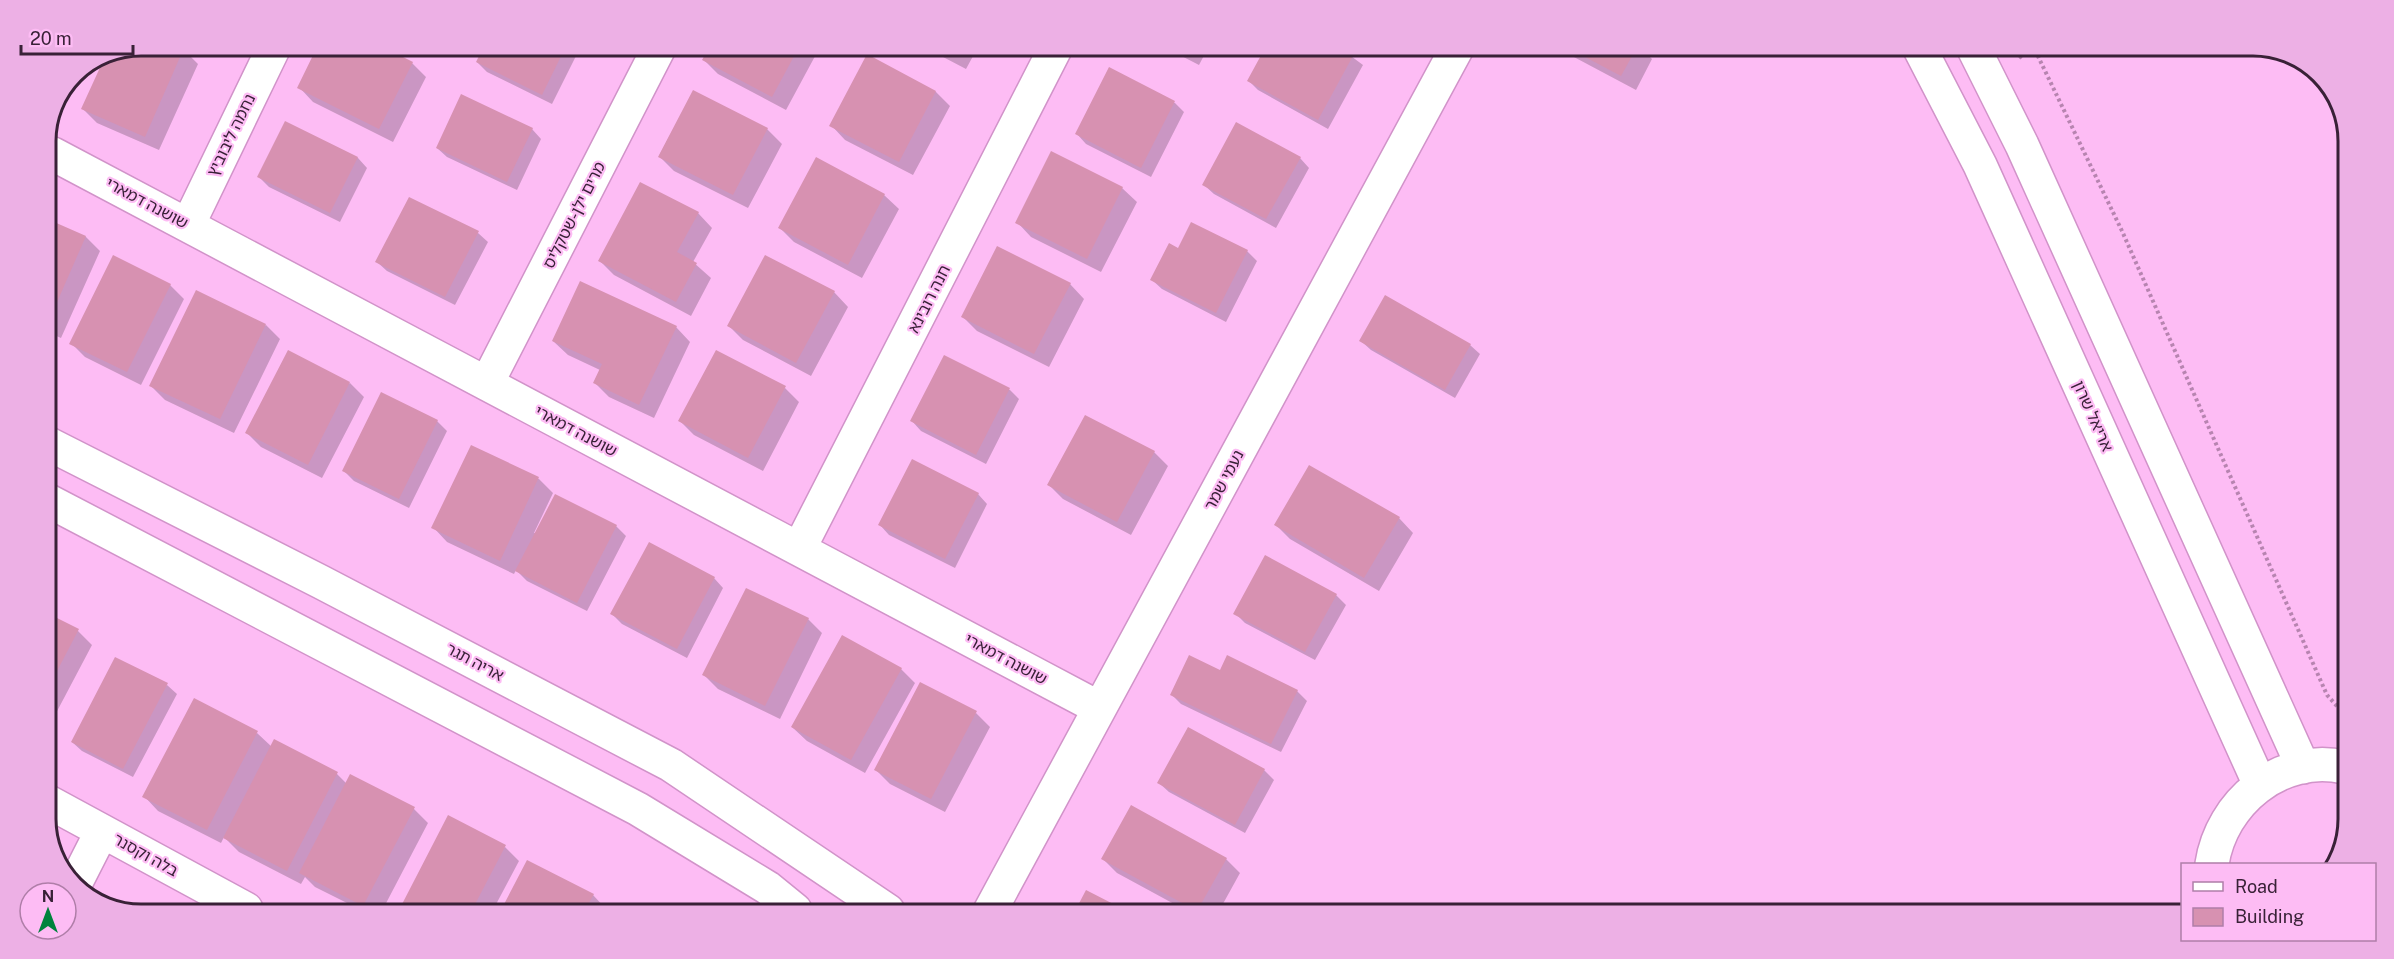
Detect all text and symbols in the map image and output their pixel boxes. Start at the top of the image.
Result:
scale bar [21,18,134,56]
text: 20 m [30,28,72,49]
street label: נחמה ליבוביץ [203,91,259,179]
street label: מרים ילן-שטקליס [539,159,609,271]
street label: שושנה דמארי [103,173,191,233]
street label: חנה רובינא [904,262,954,336]
street label: אריאל שרון [2069,378,2117,454]
street label: שושנה דמארי [532,401,620,461]
street label: נעמי שמר [1200,447,1248,513]
street label: שושנה דמארי [962,629,1050,689]
street label: אריה תגר [443,639,507,685]
street label: בלה וקסנר [110,829,182,881]
legend [2181,863,2376,941]
text: Road [2235,876,2278,897]
north arrow [18,881,78,941]
text: N [42,887,54,906]
text: Building [2235,906,2304,927]

